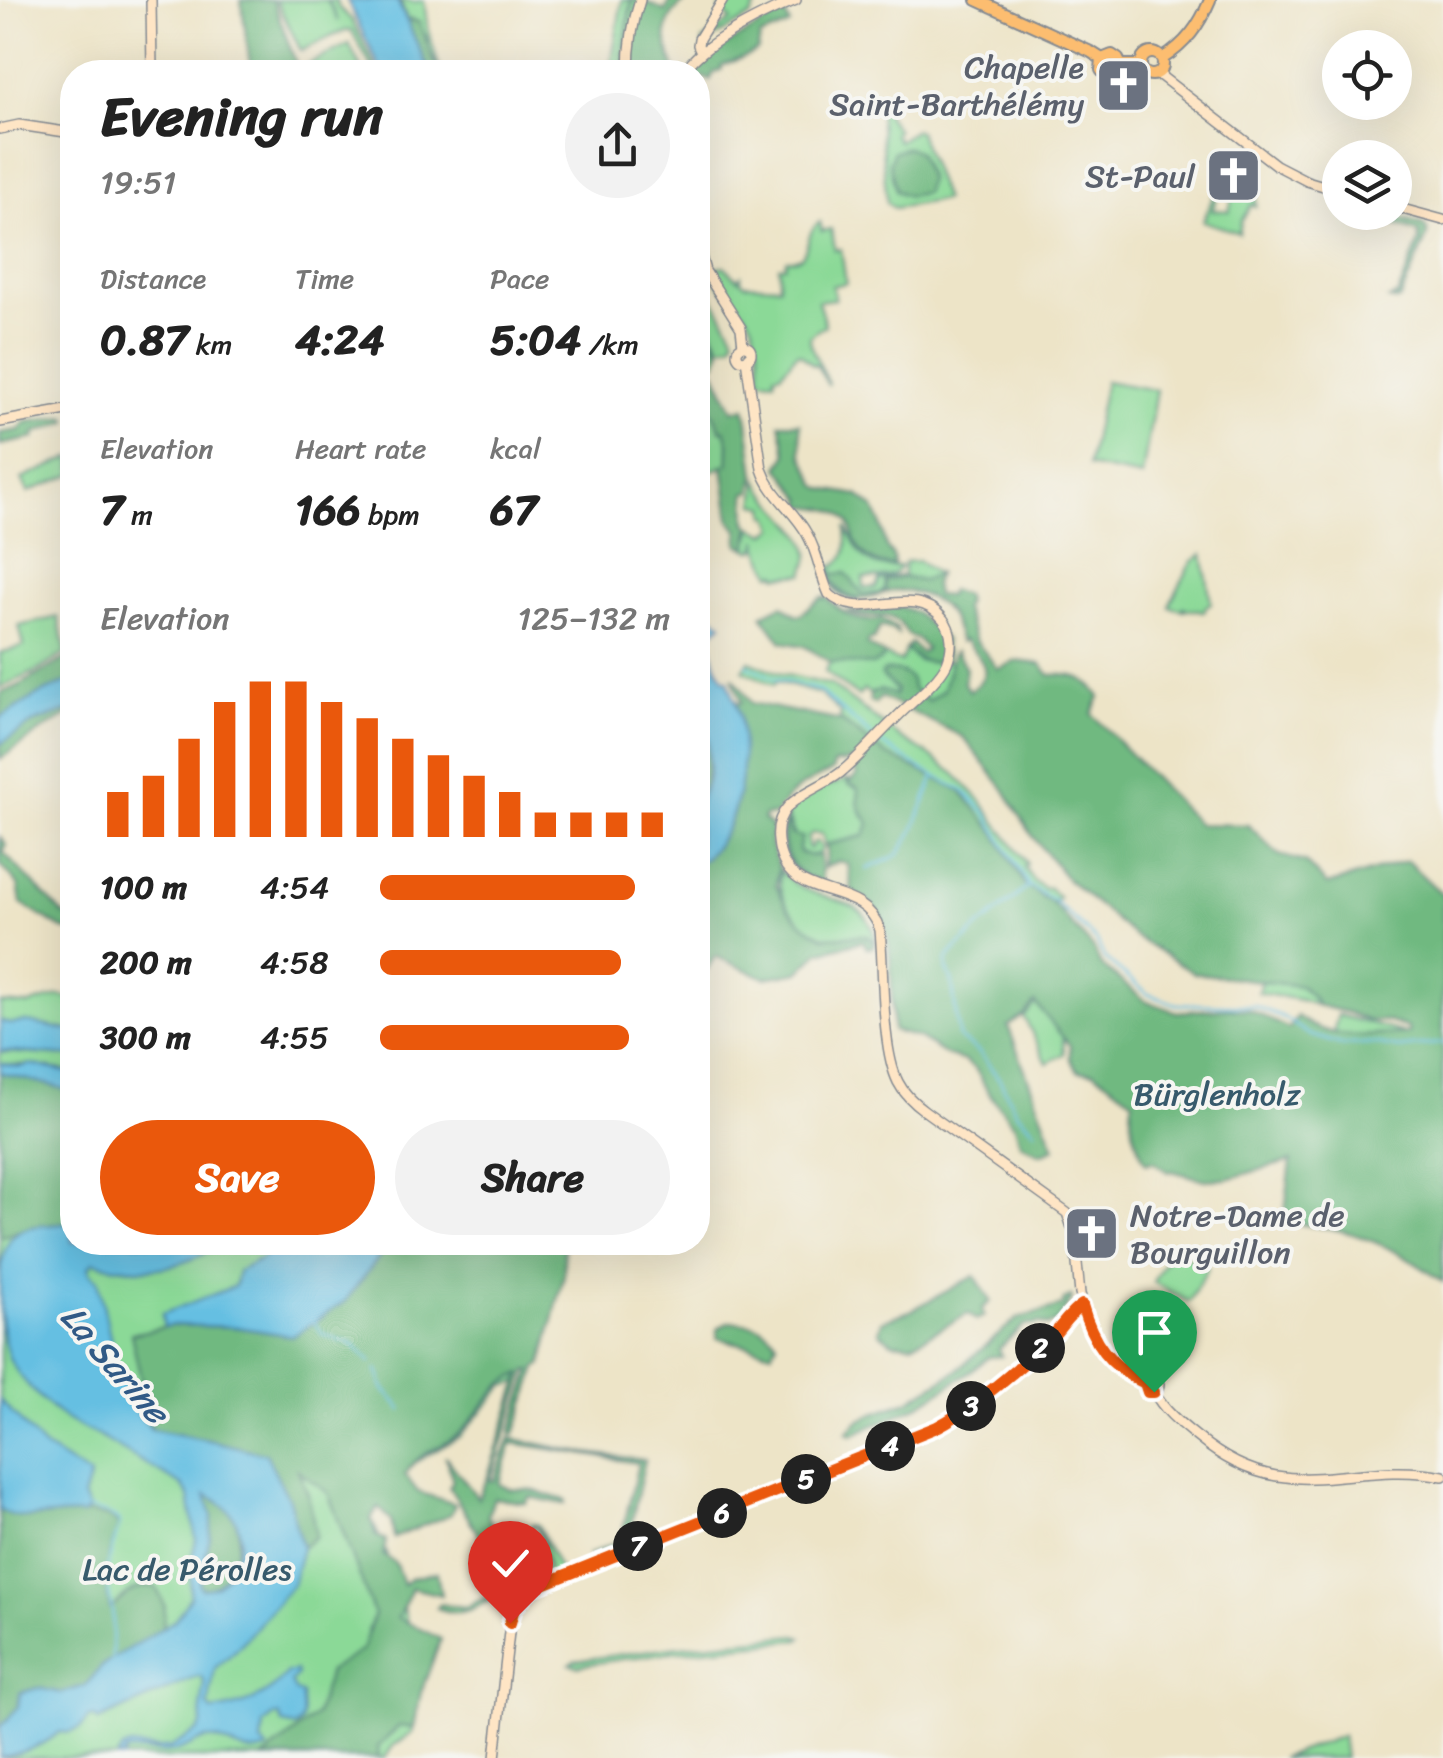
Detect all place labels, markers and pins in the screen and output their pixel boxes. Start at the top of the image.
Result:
place label: Chapelle Saint-Barthélémy [829,39,1084,133]
church icon: Chapelle Saint-Barthélémy [1093,55,1153,115]
church icon: St-Paul [1204,146,1264,206]
place label: St-Paul [1085,148,1196,205]
place label: Notre-Dame de Bourguillon [1130,1187,1345,1281]
church icon: Notre-Dame de Bourguillon [1061,1203,1121,1263]
pin [1112,1290,1197,1393]
pin: 2 [1015,1323,1065,1373]
pin: 3 [946,1381,996,1431]
pin: 4 [865,1421,915,1471]
pin: 5 [781,1454,831,1504]
pin: 6 [697,1488,747,1538]
pin [468,1521,553,1624]
pin: 7 [613,1521,663,1571]

